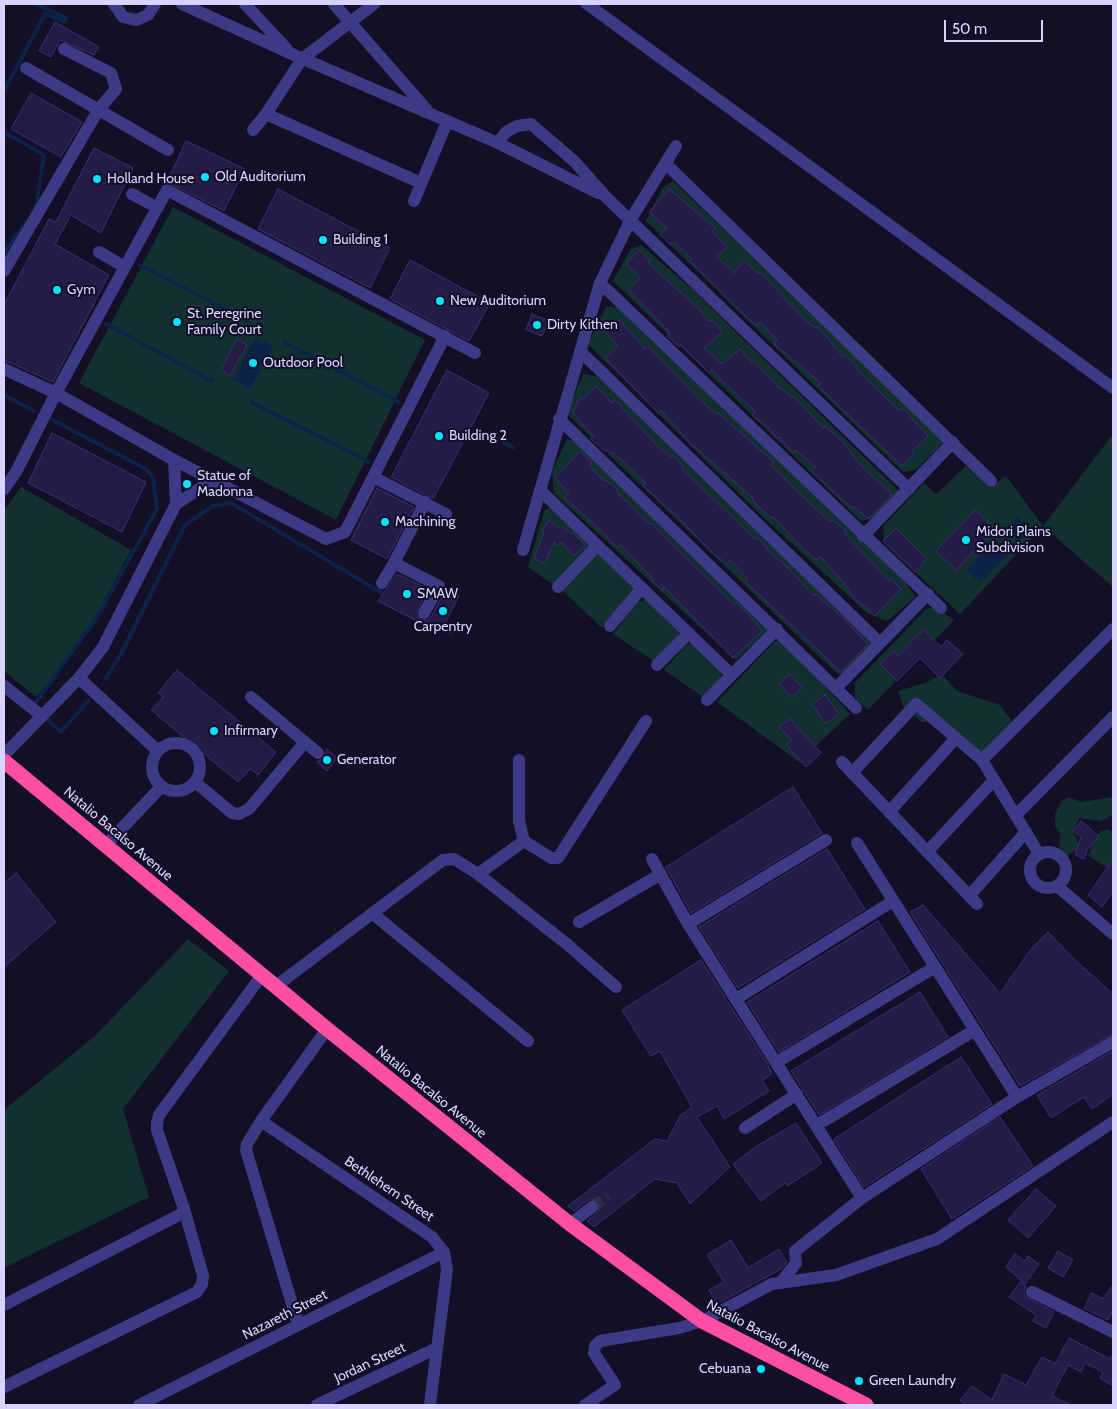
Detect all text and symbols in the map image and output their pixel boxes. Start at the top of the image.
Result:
scale bar [947,10,1046,42]
text: 50 m [952,20,987,38]
place label: Old Auditorium [215,169,306,185]
place label: Holland House [107,171,194,187]
marker: Old Auditorium [199,171,211,183]
marker: Holland House [91,173,103,185]
place label: Building 1 [333,232,388,248]
marker: Building 1 [317,234,329,246]
place label: Gym [67,282,96,298]
marker: Gym [51,284,63,296]
place label: New Auditorium [450,293,546,309]
marker: New Auditorium [434,295,446,307]
place label: St. Peregrine Family Court [187,306,262,338]
marker: St. Peregrine Family Court [171,316,183,328]
place label: Dirty Kithen [547,317,618,333]
marker: Dirty Kithen [531,319,543,331]
place label: Outdoor Pool [263,355,343,371]
marker: Outdoor Pool [247,357,259,369]
place label: Building 2 [449,428,507,444]
marker: Building 2 [433,430,445,442]
place label: Statue of Madonna [197,468,253,501]
marker: Statue of Madonna [181,478,193,490]
place label: Machining [395,514,456,530]
marker: Machining [379,516,391,528]
place label: Midori Plains Subdivision [976,524,1051,556]
marker: Midori Plains Subdivision [960,534,972,546]
place label: SMAW [417,586,458,602]
marker: SMAW [401,588,413,600]
marker: Carpentry [437,605,449,617]
place label: Carpentry [414,619,472,635]
place label: Infirmary [224,723,278,739]
marker: Infirmary [208,725,220,737]
place label: Generator [337,752,396,768]
marker: Generator [321,754,333,766]
street label: Natalio Bacalso Avenue [60,783,176,885]
street label: Natalio Bacalso Avenue [372,1042,490,1142]
street label: Bethlehem Street [341,1153,437,1225]
street label: Nazareth Street [240,1286,330,1344]
street label: Natalio Bacalso Avenue [703,1296,833,1376]
street label: Jordan Street [332,1339,408,1387]
place label: Cebuana [699,1361,751,1377]
marker: Cebuana [755,1363,767,1375]
place label: Green Laundry [869,1373,956,1389]
marker: Green Laundry [853,1375,865,1387]

